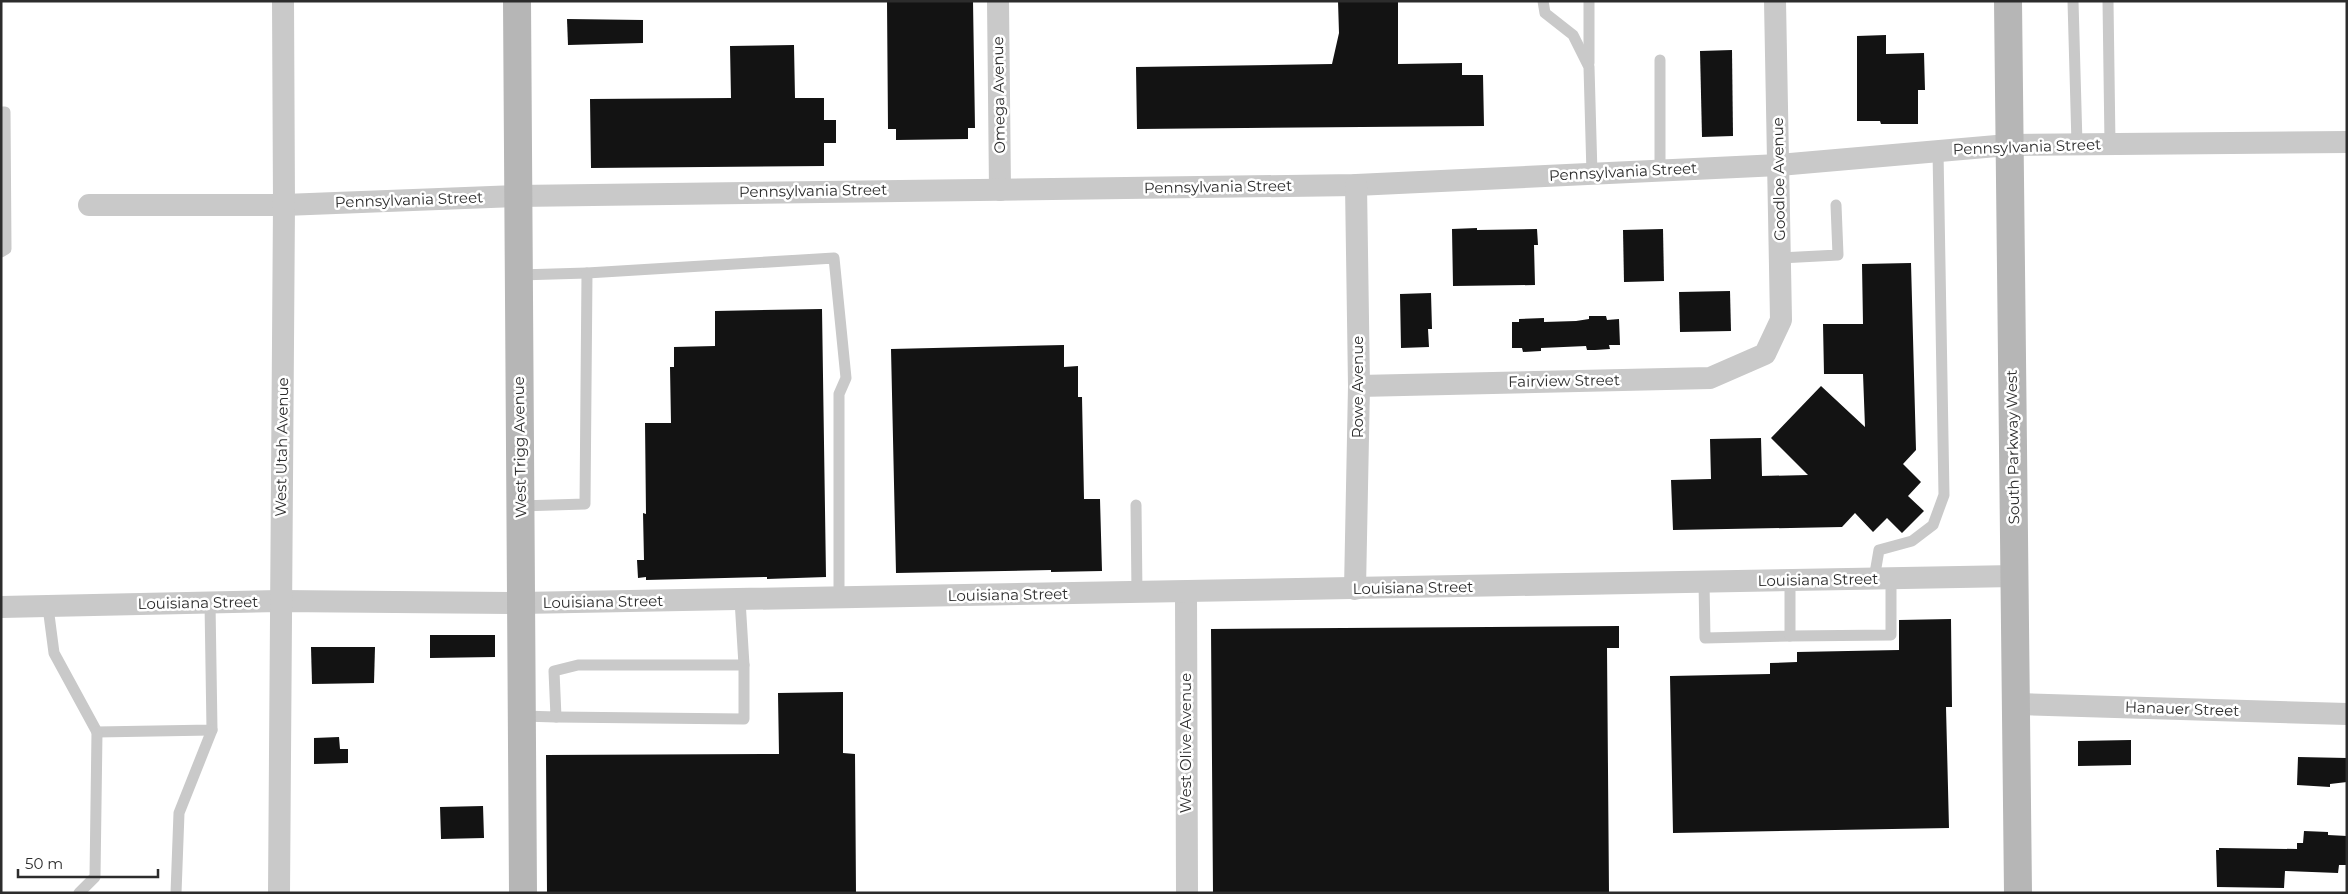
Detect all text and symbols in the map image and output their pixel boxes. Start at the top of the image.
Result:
street label: Omega Avenue [988,36,1009,154]
street label: Goodloe Avenue [1768,117,1789,241]
street label: Pennsylvania Street [1952,134,2101,159]
street label: Pennsylvania Street [1548,158,1698,185]
street label: Pennsylvania Street [1144,176,1292,197]
street label: Pennsylvania Street [739,180,887,201]
street label: Pennsylvania Street [334,187,483,212]
street label: Rowe Avenue [1348,336,1367,438]
street label: Fairview Street [1508,370,1620,391]
street label: South Parkway West [2002,370,2023,524]
street label: West Trigg Avenue [509,376,530,518]
street label: West Utah Avenue [271,377,292,517]
street label: Louisiana Street [1757,569,1879,590]
street label: Louisiana Street [1352,577,1474,598]
street label: Louisiana Street [947,584,1069,605]
street label: Louisiana Street [542,591,664,612]
street label: Louisiana Street [137,592,259,613]
street label: West Olive Avenue [1176,673,1195,813]
street label: Hanauer Street [2124,697,2240,720]
scale bar [18,846,158,878]
text: 50 m [25,854,63,873]

